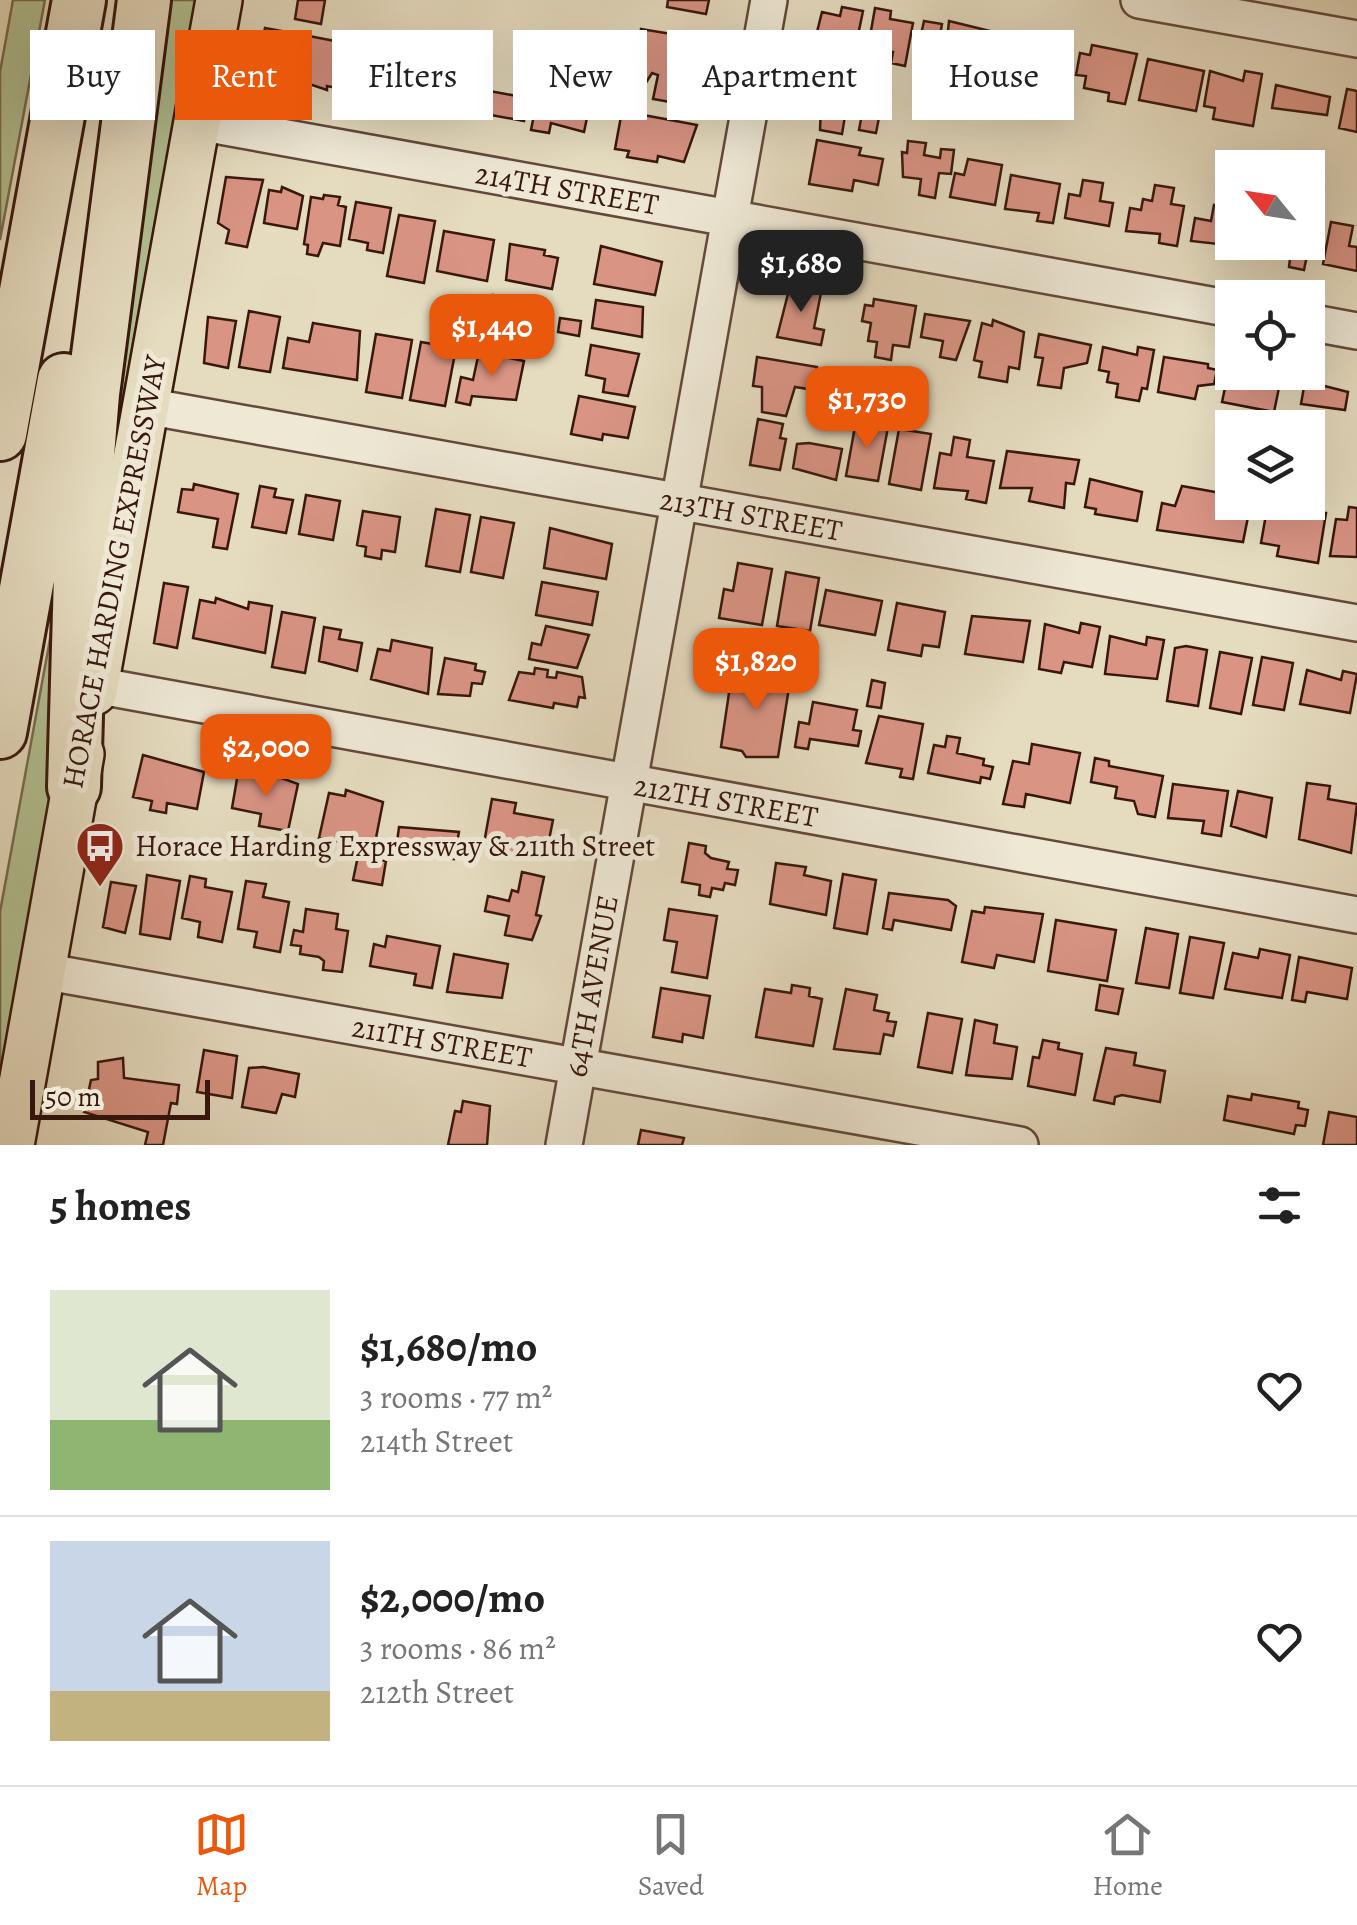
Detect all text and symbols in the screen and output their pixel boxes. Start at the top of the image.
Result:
chip: Buy [30,30,155,120]
chip: Rent [175,30,312,120]
chip: Filters [332,30,493,120]
chip: New [513,30,647,120]
chip: Apartment [667,30,892,120]
chip: House [912,30,1074,120]
north arrow [1215,150,1325,260]
map controls [1215,150,1325,520]
street label: 214TH STREET [472,153,662,225]
pin: $1,680 [720,230,882,315]
text: $1,680 [760,240,842,284]
button: locate [1215,280,1325,390]
pin: $1,440 [411,294,573,379]
text: $1,440 [451,304,533,348]
street label: HORACE HARDING EXPRESSWAY [52,351,176,792]
pin: $1,730 [786,366,948,451]
text: $1,730 [828,376,906,420]
button: layers [1215,410,1325,520]
street label: 213TH STREET [657,479,846,551]
pin: $1,820 [675,628,837,713]
text: $1,820 [715,638,797,682]
pin: $2,000 [185,714,347,799]
text: $2,000 [222,724,310,768]
street label: 212TH STREET [631,765,822,837]
bus stop icon: Horace Harding Expressway & 211th Street [74,820,126,888]
place label: Horace Harding Expressway & 211th Street [135,826,655,866]
street label: 64TH AVENUE [556,892,628,1080]
street label: 211TH STREET [349,1006,536,1078]
scale bar [30,1075,210,1120]
text: 50 m [45,1078,101,1116]
text: 5 homes [50,1177,191,1234]
icon: filters [1252,1178,1307,1233]
text: $1,680/mo [360,1318,538,1375]
icon: home [130,1330,250,1450]
icon: heart [1252,1363,1307,1418]
text: 3 rooms · 77 m² [360,1375,552,1419]
text: 214th Street [360,1419,513,1463]
text: $2,000/mo [360,1569,545,1626]
icon: home [130,1581,250,1701]
icon: heart [1252,1614,1307,1669]
text: 3 rooms · 86 m² [360,1626,556,1670]
text: 212th Street [360,1670,514,1714]
tab: Map [194,1807,249,1905]
tab: Saved [638,1807,704,1905]
tab: Home [1092,1807,1163,1905]

